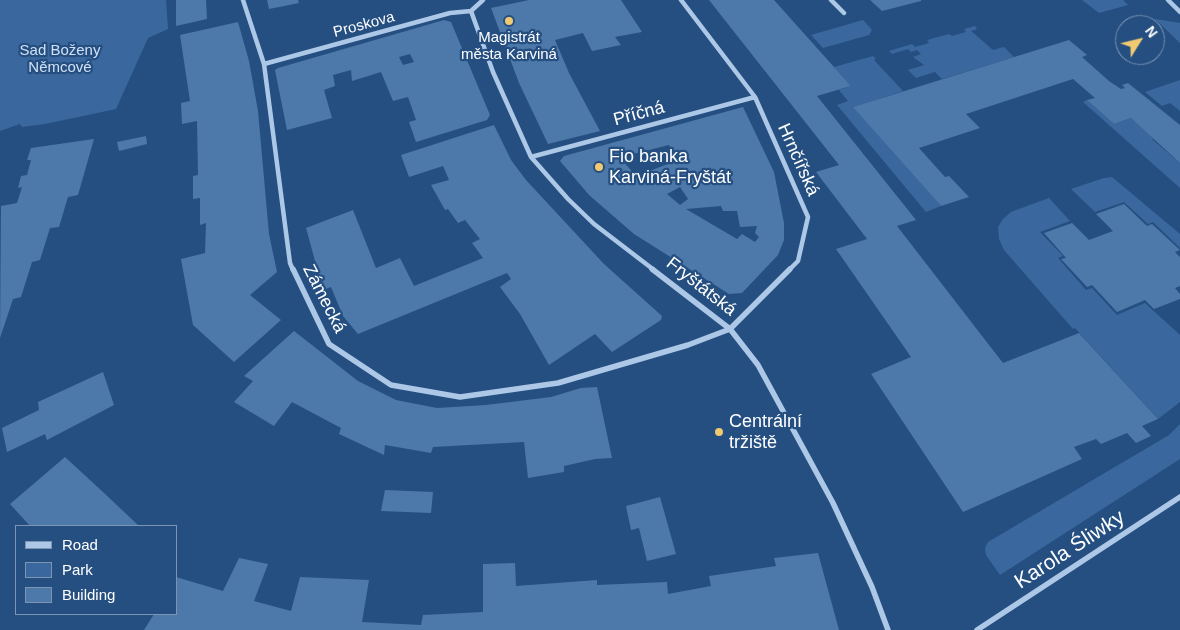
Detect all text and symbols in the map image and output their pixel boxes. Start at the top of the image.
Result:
street label: Proskova [331,8,397,42]
marker: Magistrát města Karviná [503,15,515,27]
north arrow [1115,15,1165,65]
text: N [1142,23,1161,41]
place label: Magistrát města Karviná [461,29,557,64]
park label: Sad Boženy Němcové [20,42,100,77]
street label: Příčná [611,97,667,131]
street label: Hrnčířská [772,120,824,200]
place label: Fio banka Karviná-Fryštát [609,146,731,188]
marker: Fio banka Karviná-Fryštát [593,161,605,173]
street label: Fryštátská [662,253,740,321]
street label: Zámecká [298,261,350,337]
place label: Centrální tržiště [729,411,802,454]
marker: Centrální tržiště [713,426,725,438]
street label: Karola Śliwky [1010,505,1130,595]
legend [15,525,178,615]
text: Road [62,536,98,553]
text: Park [62,561,93,578]
text: Building [62,586,115,603]

